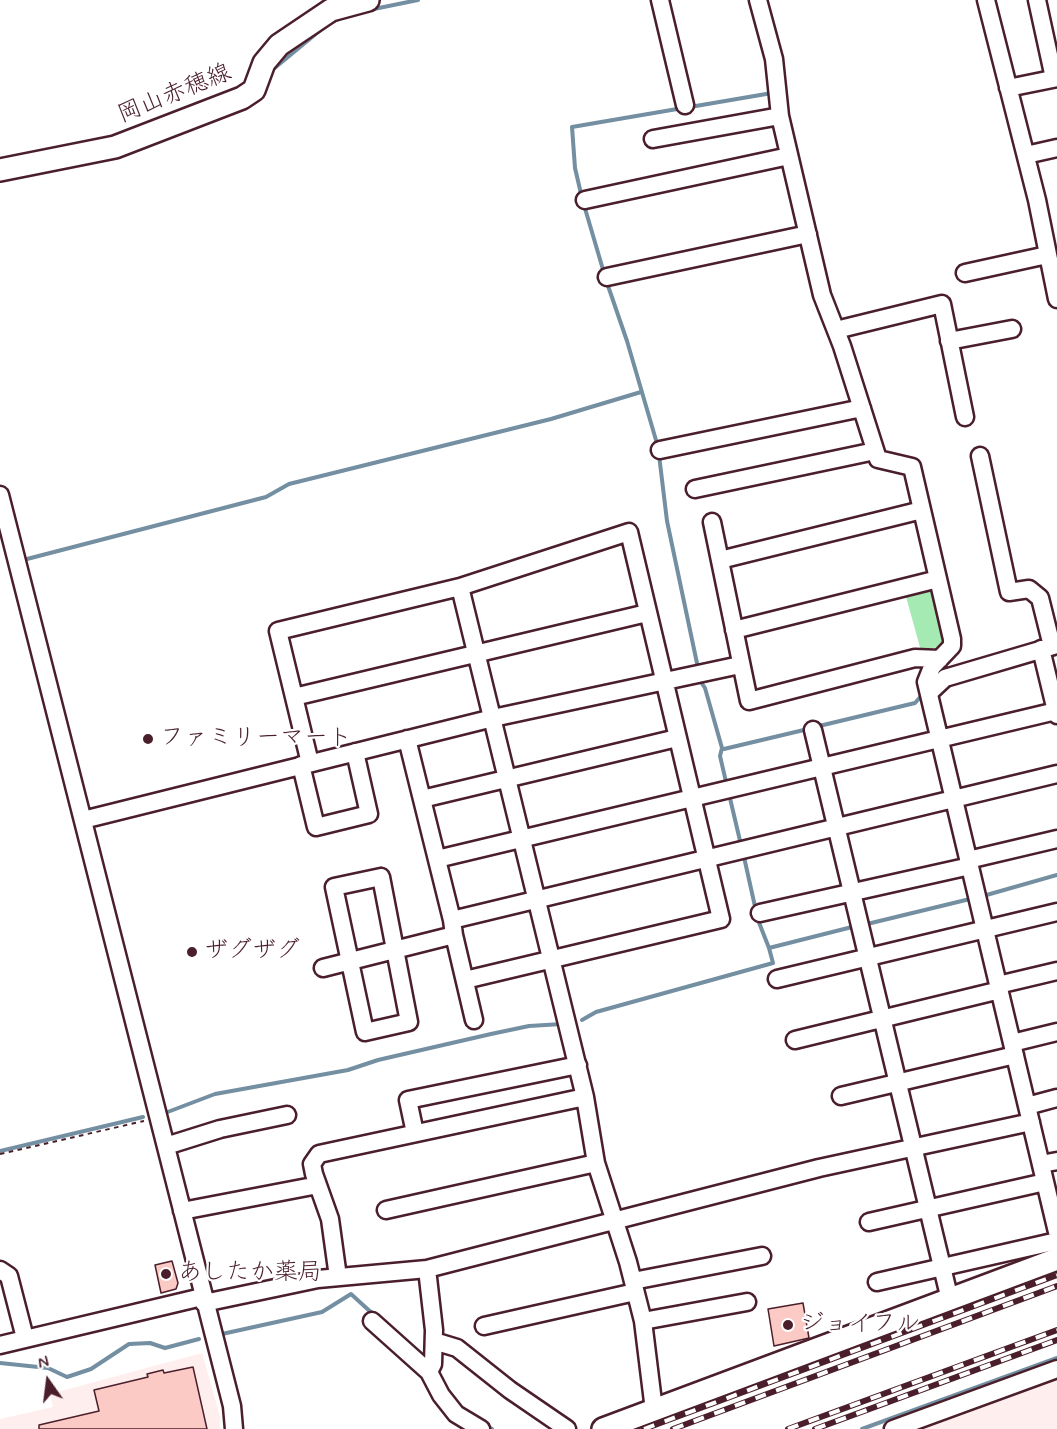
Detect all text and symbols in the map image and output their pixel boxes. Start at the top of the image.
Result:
street label: 岡山赤穂線 [114,59,236,131]
place label: ファミリーマート [160,725,352,753]
marker: ファミリーマート [141,732,155,746]
place label: ザグザグ [204,938,300,966]
marker: ザグザグ [185,945,199,959]
place label: あしたか薬局 [178,1260,322,1288]
marker: あしたか薬局 [159,1267,173,1281]
place label: ジョイフル [800,1311,920,1339]
marker: ジョイフル [781,1318,795,1332]
north arrow [18,1351,78,1411]
text: N [36,1352,51,1375]

